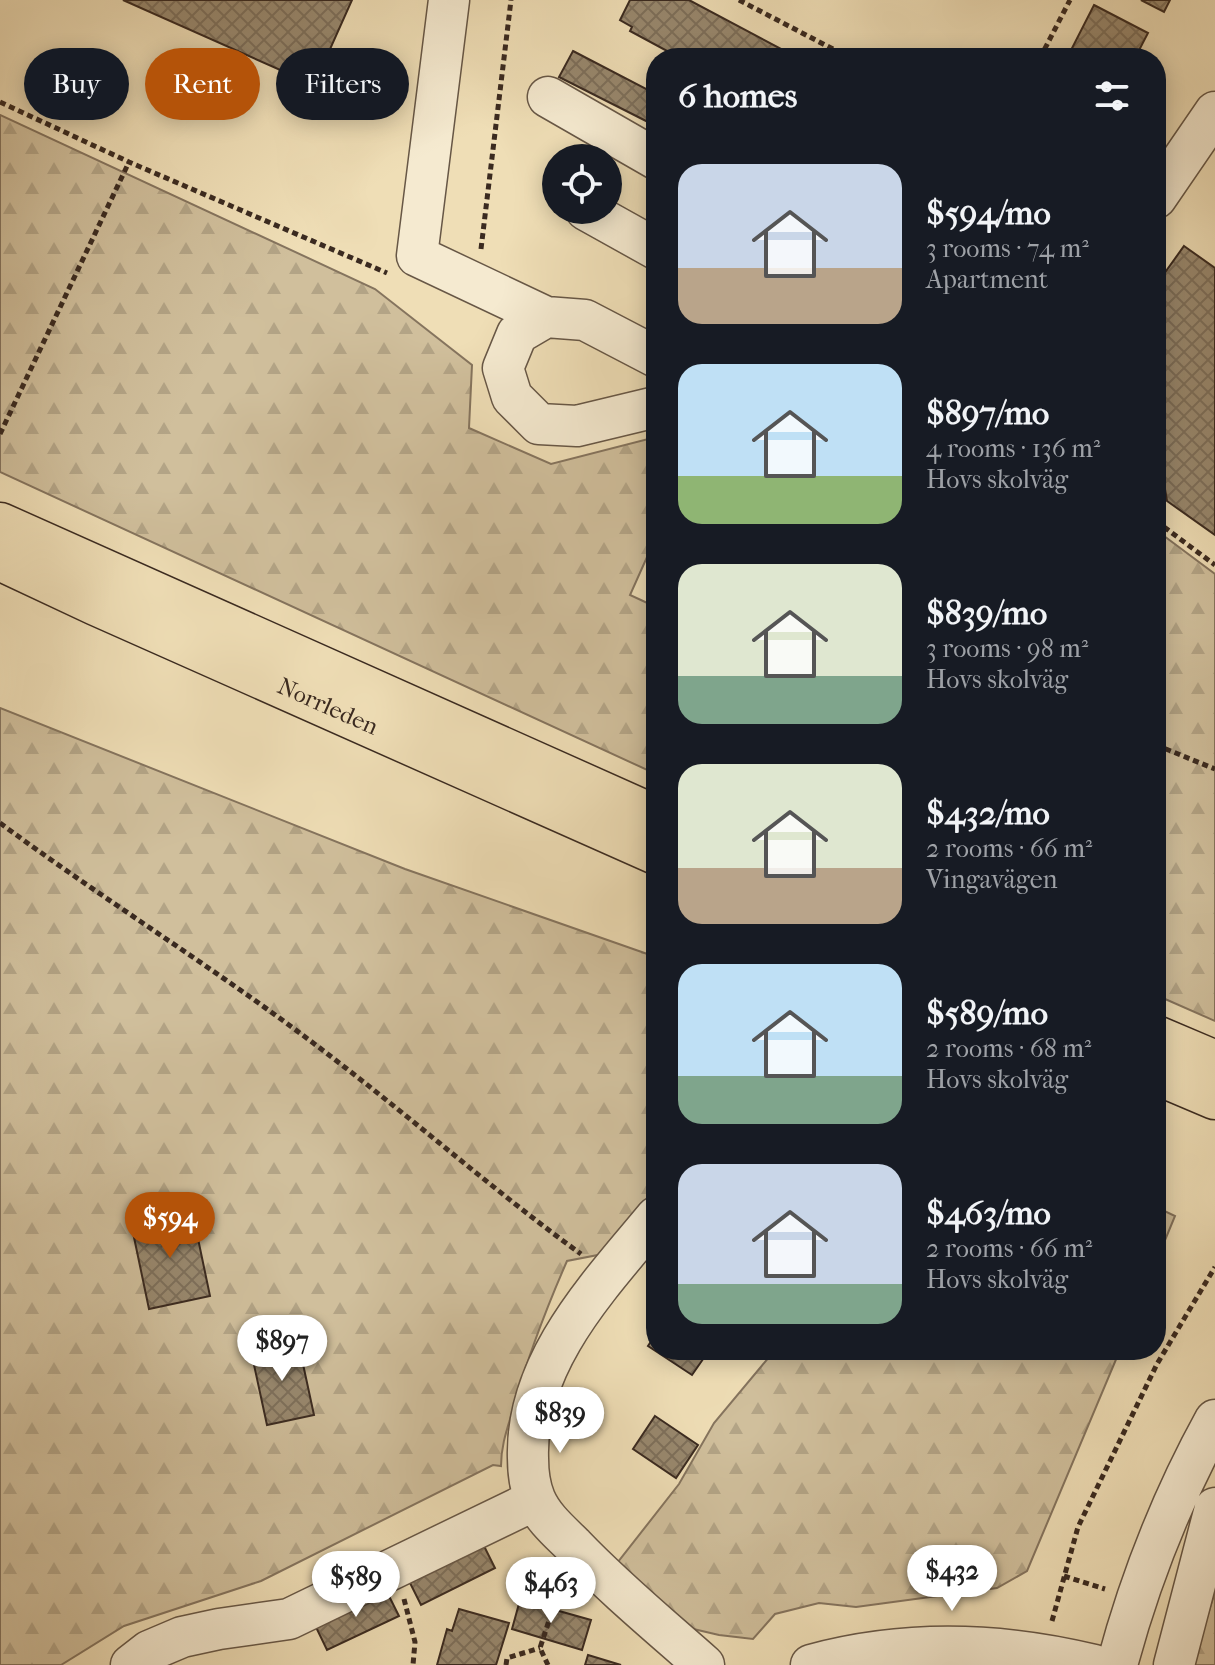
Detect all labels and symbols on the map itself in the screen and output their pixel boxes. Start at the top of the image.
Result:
street label: Norrleden [273,672,383,741]
pin: $594 [123,1192,217,1260]
pin: $897 [235,1315,329,1383]
pin: $839 [513,1387,607,1455]
pin: $432 [905,1545,999,1613]
pin: $589 [309,1551,403,1619]
pin: $463 [504,1557,598,1625]

